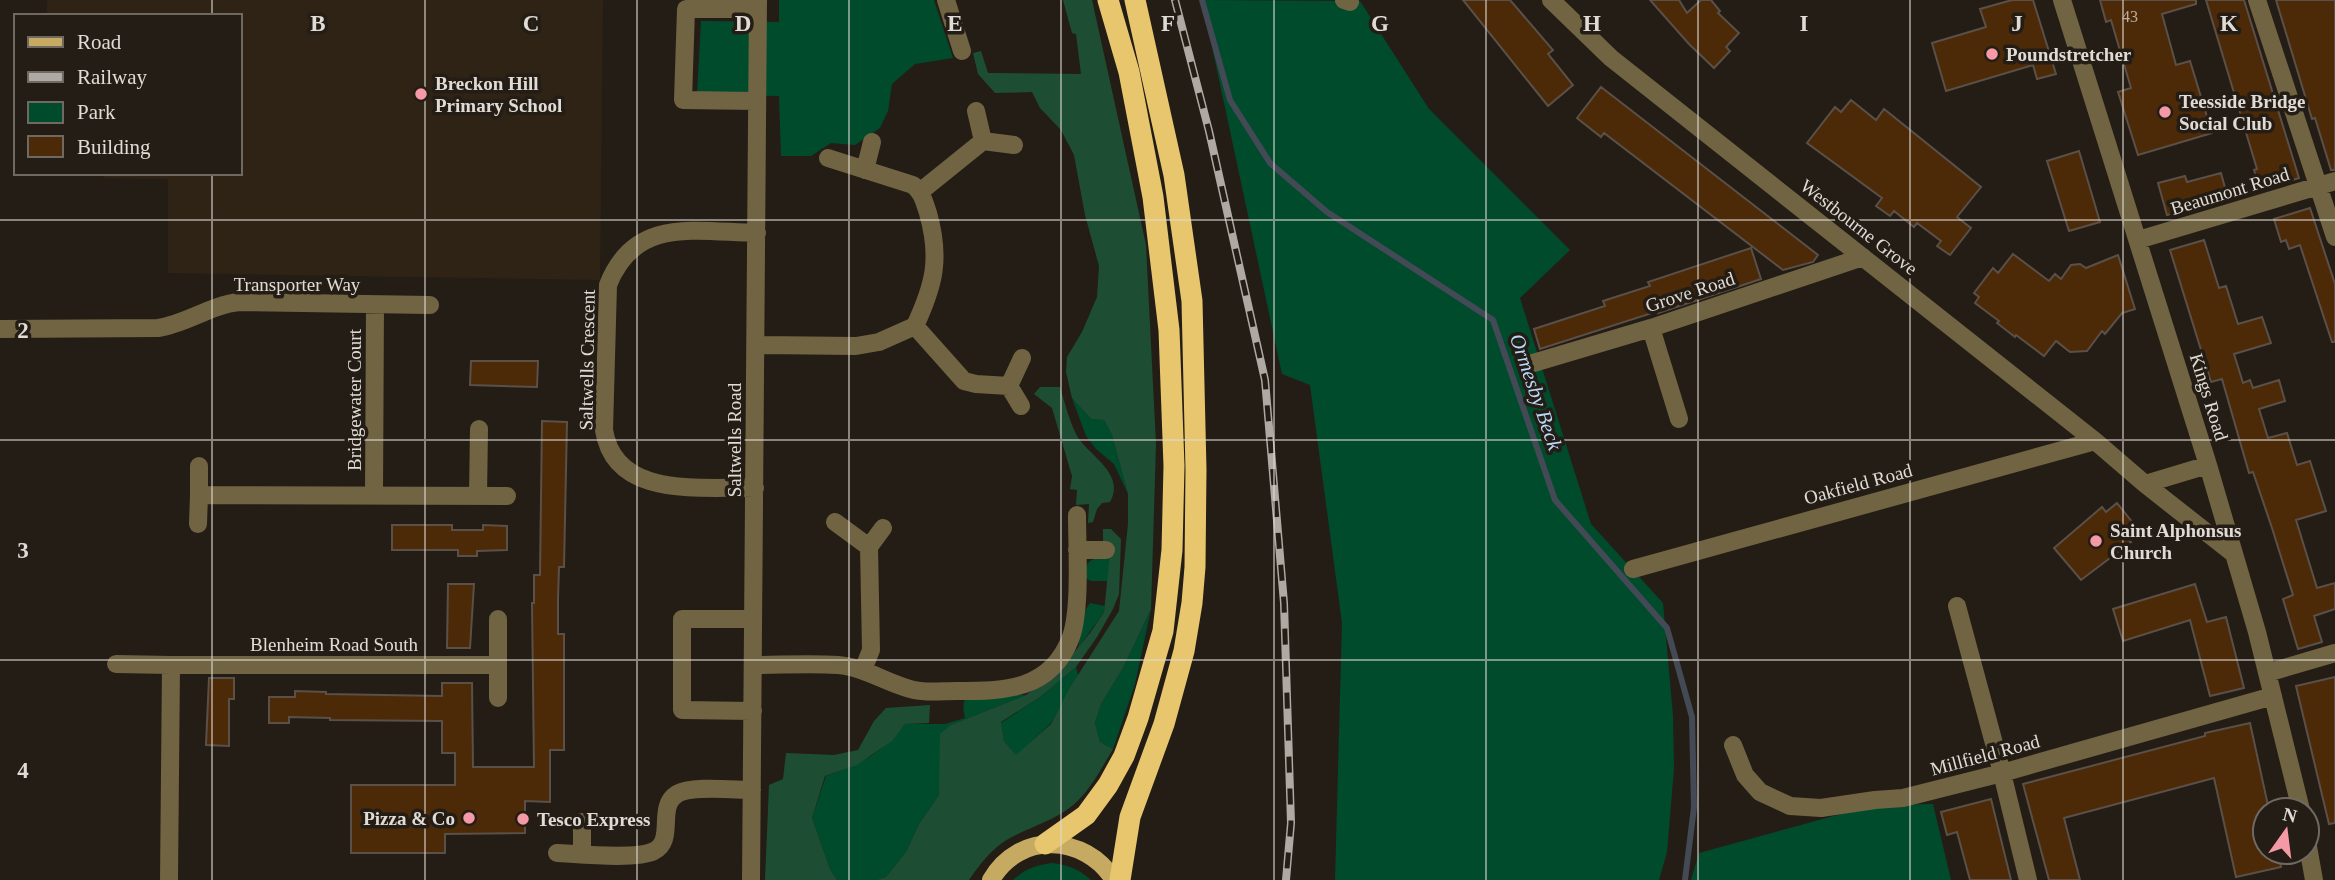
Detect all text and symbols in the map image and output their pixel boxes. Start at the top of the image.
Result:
house number: 43 [2122,8,2138,25]
text: B [310,11,326,36]
text: C [523,11,539,36]
text: D [735,11,751,36]
text: E [947,11,963,36]
text: F [1161,11,1175,36]
text: G [1371,11,1389,36]
text: H [1583,11,1601,36]
text: I [1800,11,1809,36]
text: J [2011,11,2023,36]
text: K [2220,11,2238,36]
legend [14,14,242,175]
text: Road [77,30,122,54]
place label: Poundstretcher [2006,44,2132,65]
marker: Poundstretcher [1984,46,2000,62]
text: Railway [77,65,147,89]
place label: Breckon Hill Primary School [435,73,562,116]
marker: Breckon Hill Primary School [413,86,429,102]
place label: Teesside Bridge Social Club [2179,91,2306,134]
text: Park [77,100,116,124]
marker: Teesside Bridge Social Club [2157,104,2173,120]
text: Building [77,135,151,159]
street label: Beaumont Road [2168,163,2292,219]
street label: Westbourne Grove [1796,175,1922,279]
street label: Grove Road [1643,268,1738,316]
street label: Transporter Way [234,274,361,295]
street label: Saltwells Crescent [575,289,599,431]
text: 2 [17,318,29,343]
street label: Bridgewater Court [344,328,365,471]
water label: Ormesby Beck [1505,330,1567,454]
street label: Kings Road [2186,351,2232,444]
street label: Saltwells Road [724,382,745,497]
street label: Oakfield Road [1802,459,1915,509]
place label: Saint Alphonsus Church [2110,520,2242,563]
marker: Saint Alphonsus Church [2088,533,2104,549]
text: 3 [17,538,29,563]
street label: Blenheim Road South [250,634,418,655]
street label: Millfield Road [1928,730,2042,780]
text: 4 [17,758,29,783]
north arrow [2251,796,2321,866]
text: N [2281,803,2299,827]
place label: Pizza & Co [363,808,455,829]
place label: Tesco Express [537,809,651,830]
marker: Pizza & Co [461,810,477,826]
marker: Tesco Express [515,811,531,827]

